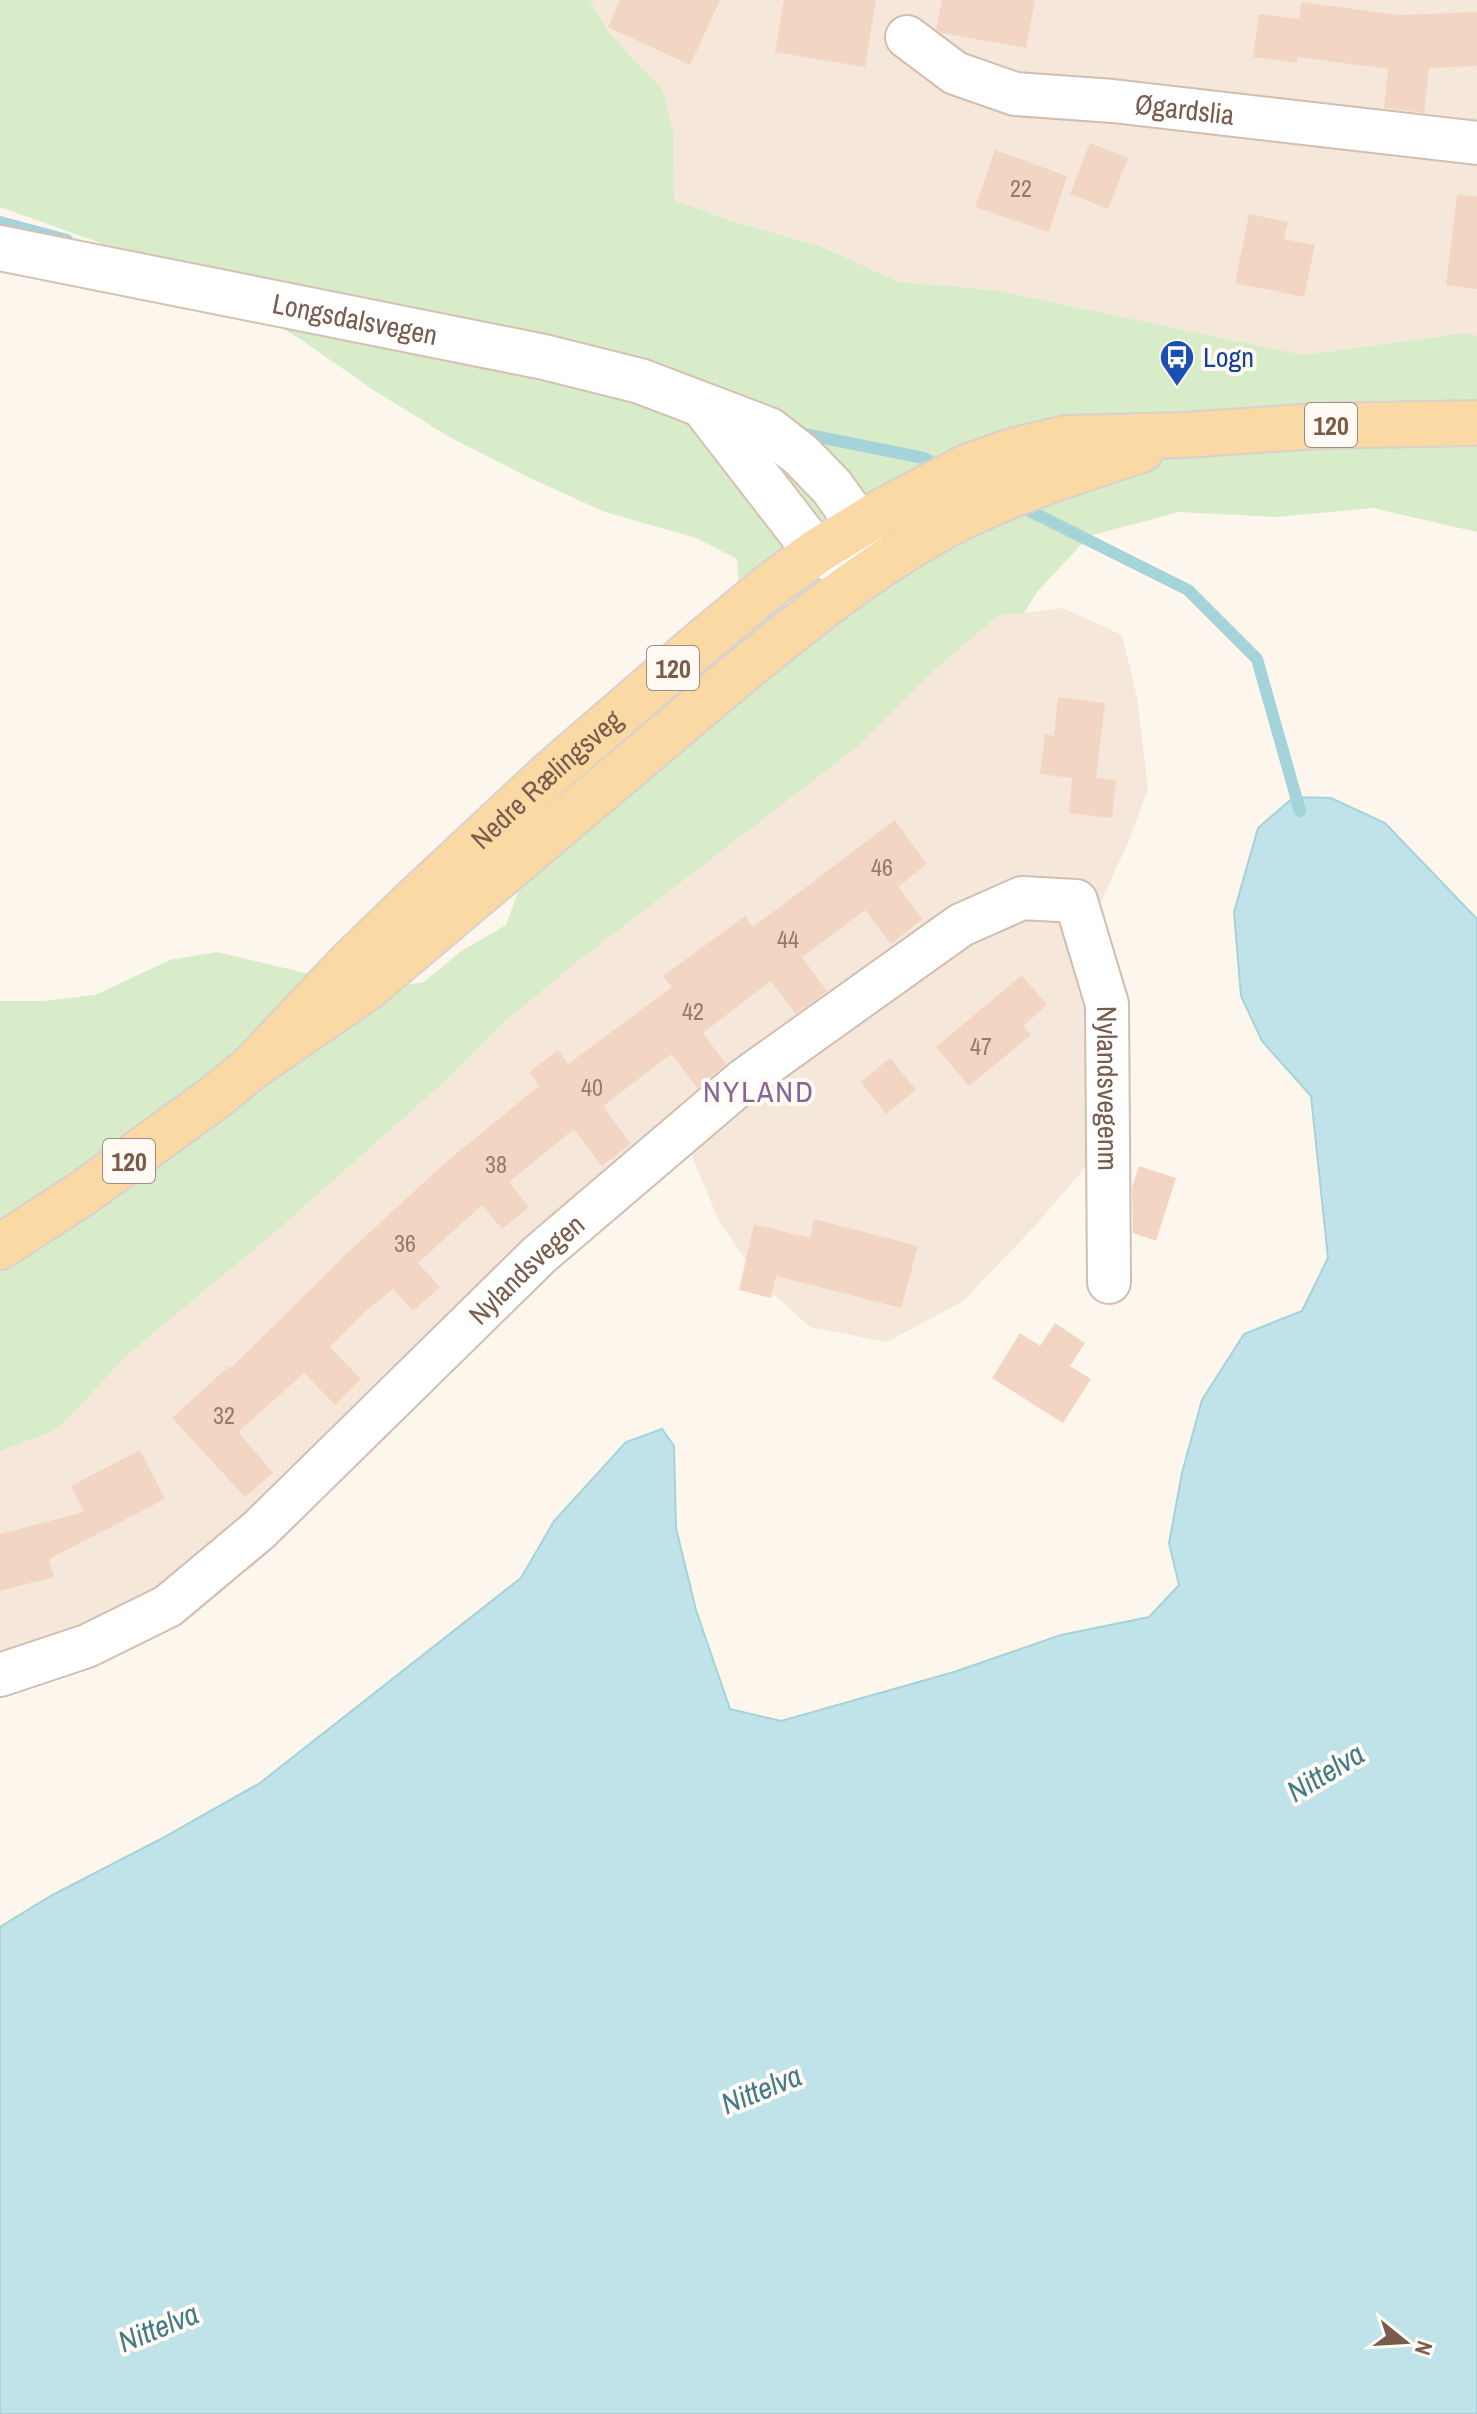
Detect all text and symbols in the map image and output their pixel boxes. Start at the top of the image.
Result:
street label: Øgardslia [1133,85,1237,134]
house number: 22 [1010,172,1032,204]
street label: Longsdalsvegen [269,284,441,354]
bus stop icon: Logn [1158,338,1196,388]
place label: Logn [1203,338,1254,376]
road number: 120 [1305,403,1357,447]
road number: 120 [647,646,699,690]
street label: Nedre Rælingsveg [463,701,630,857]
house number: 46 [871,851,893,883]
house number: 44 [777,923,799,955]
house number: 42 [682,995,704,1027]
street label: Nylandsvegenm [1088,1006,1127,1171]
house number: 47 [970,1030,992,1062]
house number: 40 [581,1071,603,1103]
district label: NYLAND [703,1071,815,1111]
road number: 120 [103,1139,155,1183]
house number: 38 [485,1148,507,1180]
street label: Nylandsvegen [460,1206,592,1333]
house number: 36 [394,1227,416,1259]
house number: 32 [213,1399,235,1431]
water label: Nittelva [1279,1733,1371,1811]
water label: Nittelva [715,2055,807,2123]
water label: Nittelva [112,2293,204,2361]
north arrow [1365,2302,1445,2382]
text: N [1408,2337,1440,2359]

